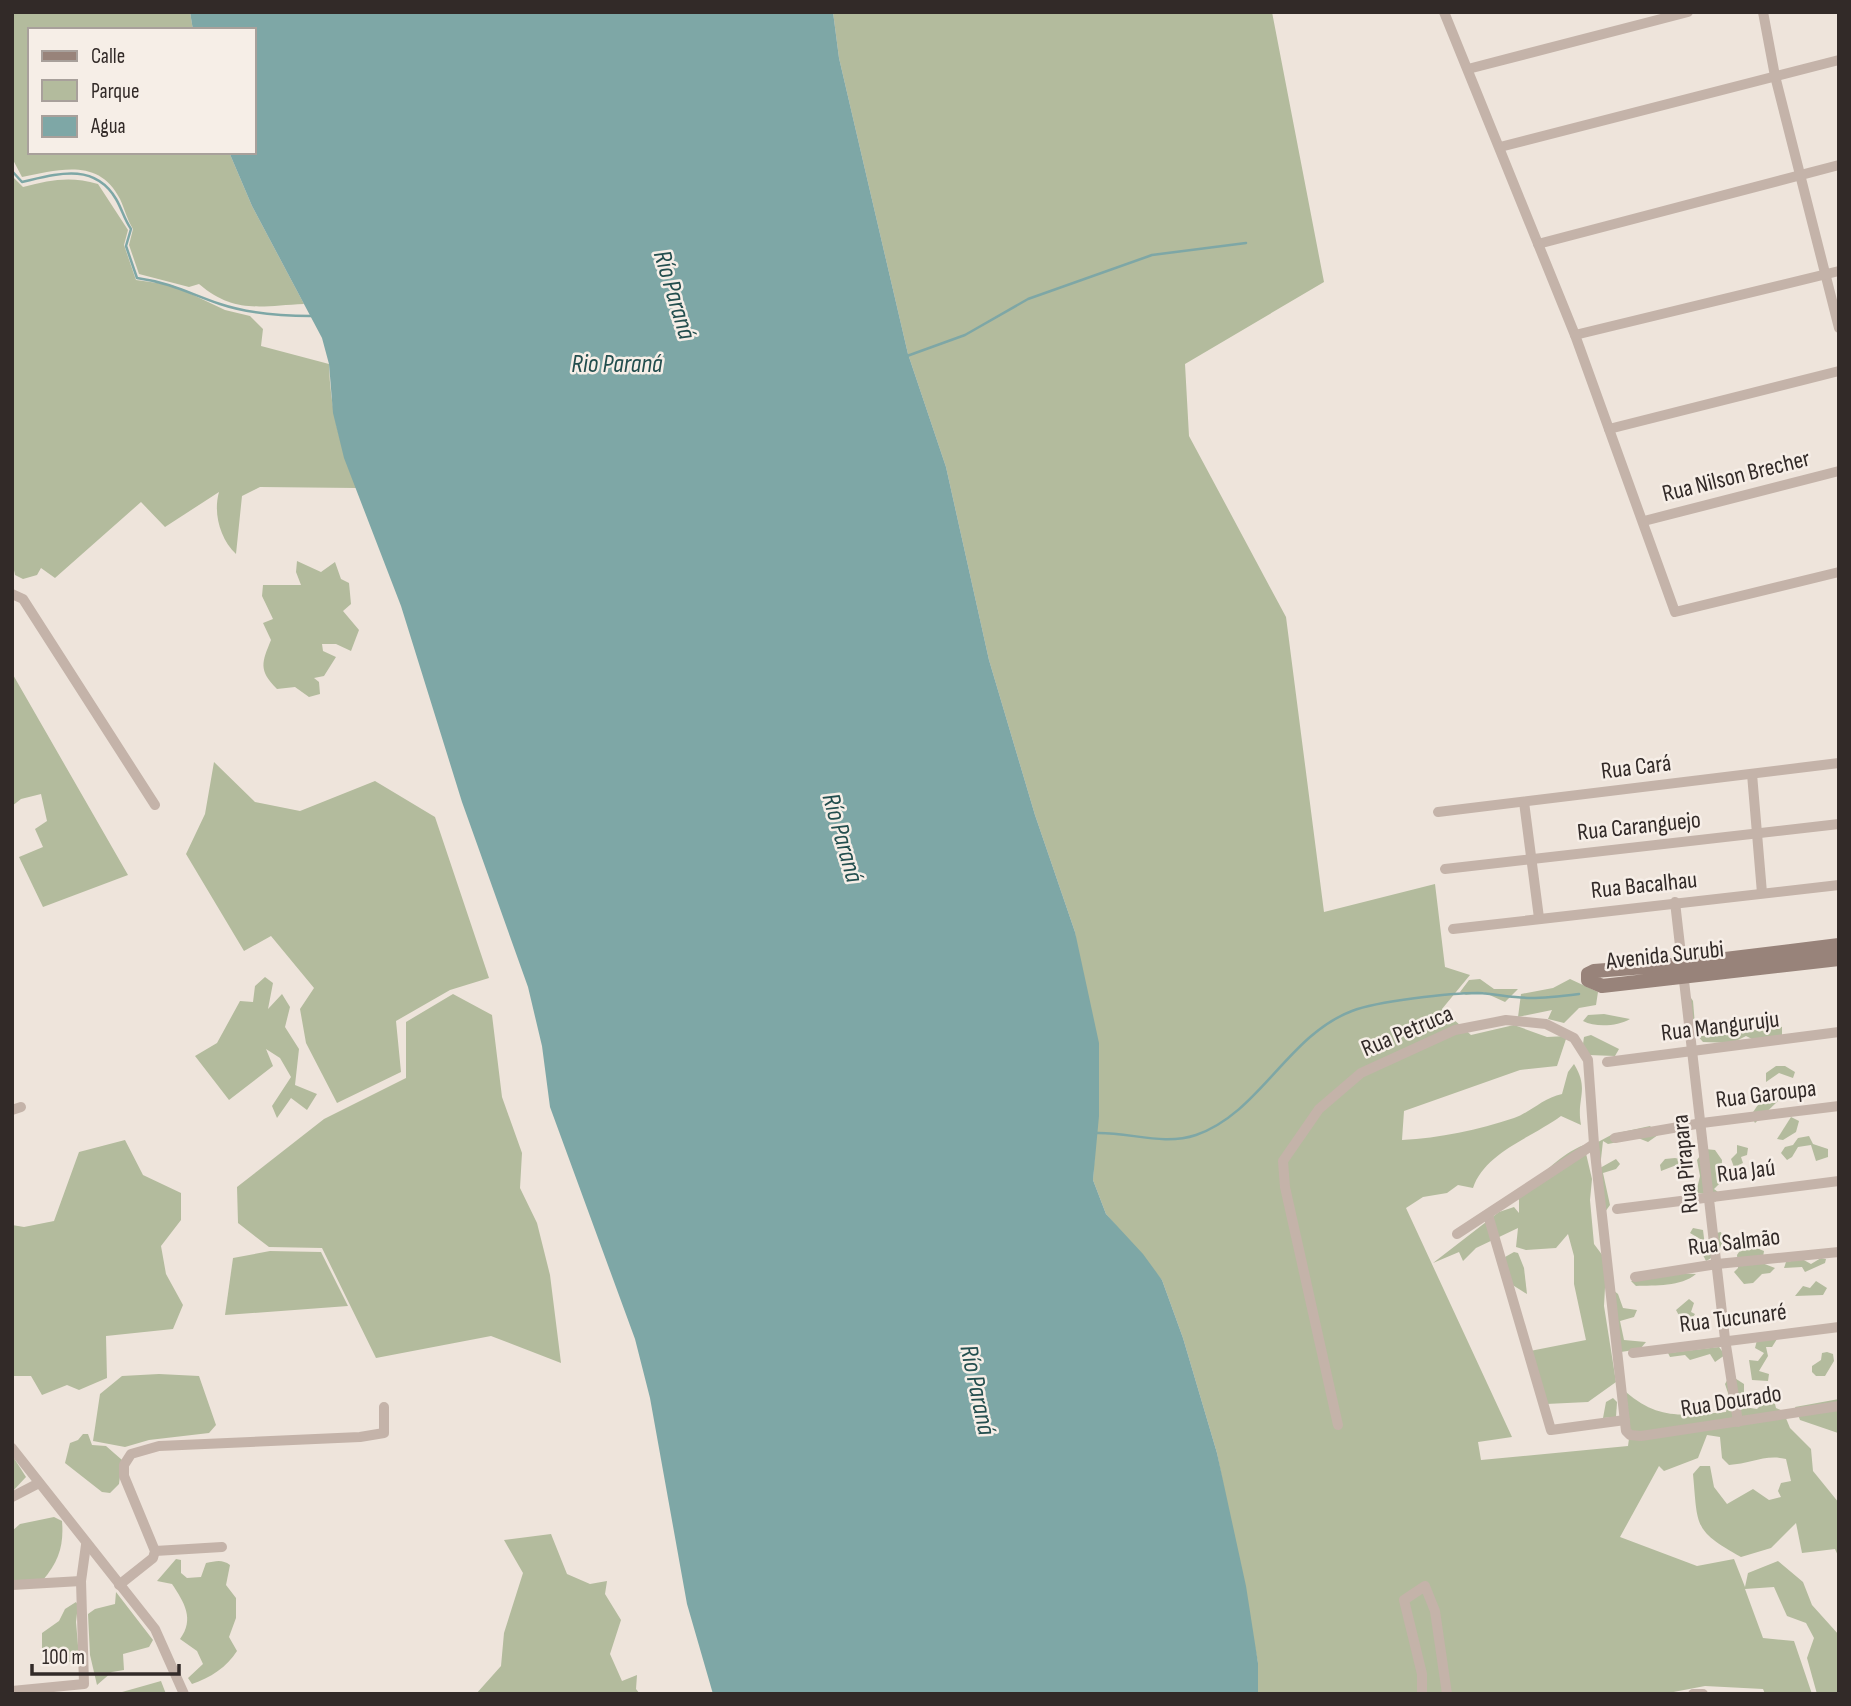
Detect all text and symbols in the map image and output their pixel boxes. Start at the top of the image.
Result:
legend [28,28,256,154]
text: Calle [91,44,125,69]
text: Parque [91,79,139,104]
text: Agua [90,114,126,139]
water label: Río Paraná [646,247,702,344]
water label: Rio Paraná [571,349,663,380]
street label: Rua Nilson Brecher [1659,444,1813,508]
street label: Rua Cará [1599,748,1673,786]
water label: Río Paraná [815,790,870,887]
street label: Rua Caranguejo [1576,805,1702,847]
street label: Rua Bacalhau [1589,865,1699,905]
street label: Avenida Surubi [1604,934,1725,976]
street label: Rua Petruca [1357,999,1457,1063]
street label: Rua Manguruju [1659,1004,1781,1048]
street label: Rua Garoupa [1714,1073,1818,1115]
street label: Rua Pirapara [1665,1113,1705,1215]
street label: Rua Jaú [1715,1153,1777,1189]
street label: Rua Salmão [1686,1222,1782,1262]
street label: Rua Tucunaré [1678,1297,1788,1339]
water label: Río Paraná [952,1342,1002,1438]
street label: Rua Dourado [1679,1379,1783,1423]
scale bar [32,1632,178,1676]
text: 100 m [42,1645,85,1670]

